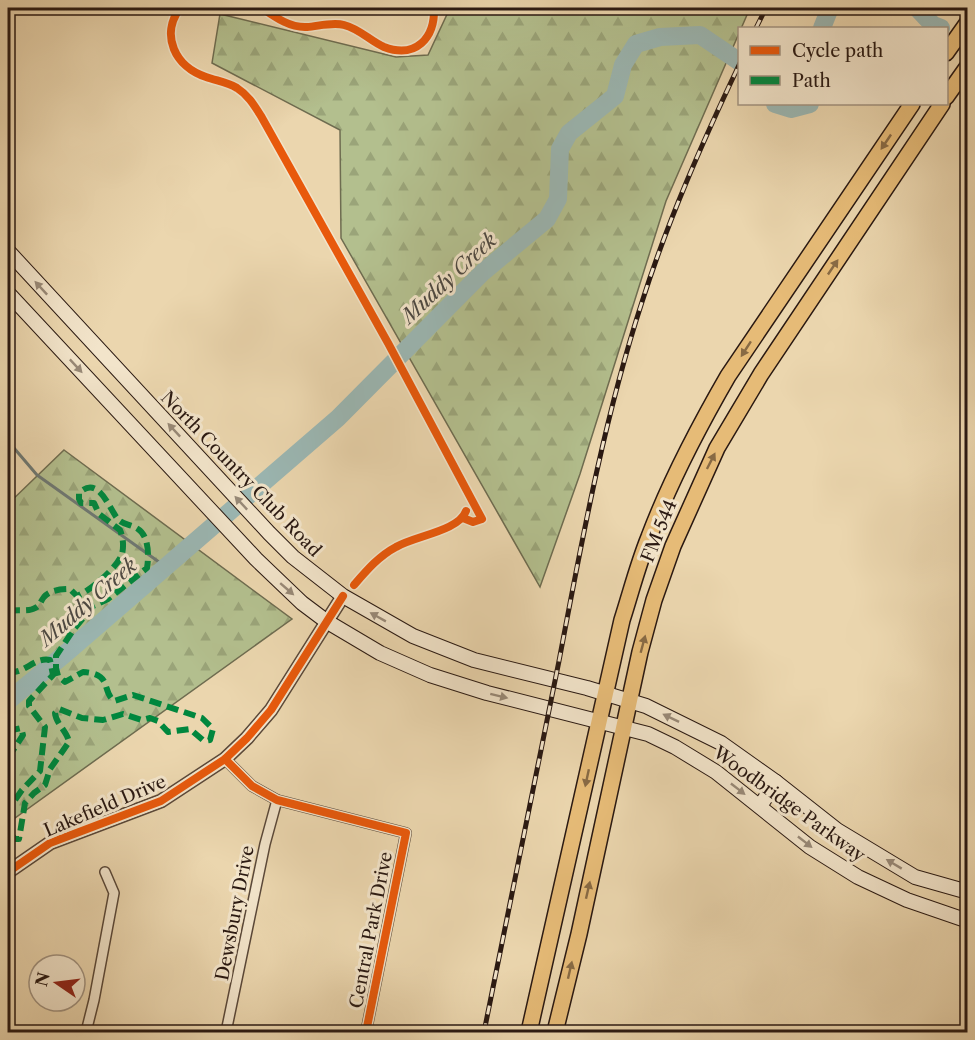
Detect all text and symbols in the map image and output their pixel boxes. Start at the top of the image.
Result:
legend [738,27,948,105]
text: Cycle path [792,40,883,62]
text: Path [792,70,831,92]
one-way arrow [880,133,891,150]
water label: Muddy Creek [395,227,502,329]
one-way arrow [827,259,838,275]
one-way arrow [34,280,48,295]
one-way arrow [740,341,751,358]
one-way arrow [69,359,83,374]
street label: North Country Club Road [156,387,326,561]
one-way arrow [167,423,181,438]
one-way arrow [706,453,715,470]
one-way arrow [235,496,249,510]
street label: FM 544 [637,497,681,565]
water label: Muddy Creek [33,553,142,652]
one-way arrow [279,582,294,596]
one-way arrow [369,612,386,622]
one-way arrow [638,634,648,653]
one-way arrow [490,692,509,702]
one-way arrow [663,713,680,723]
street label: Woodbridge Parkway [708,741,870,867]
one-way arrow [581,769,591,787]
street label: Lakefield Drive [41,770,169,842]
one-way arrow [730,782,745,794]
one-way arrow [797,836,813,849]
street label: Dewsbury Drive [211,843,259,983]
street label: Central Park Drive [345,850,397,1010]
one-way arrow [886,859,902,870]
one-way arrow [584,881,594,899]
north arrow [27,953,87,1013]
one-way arrow [566,961,576,979]
text: N [31,970,54,989]

